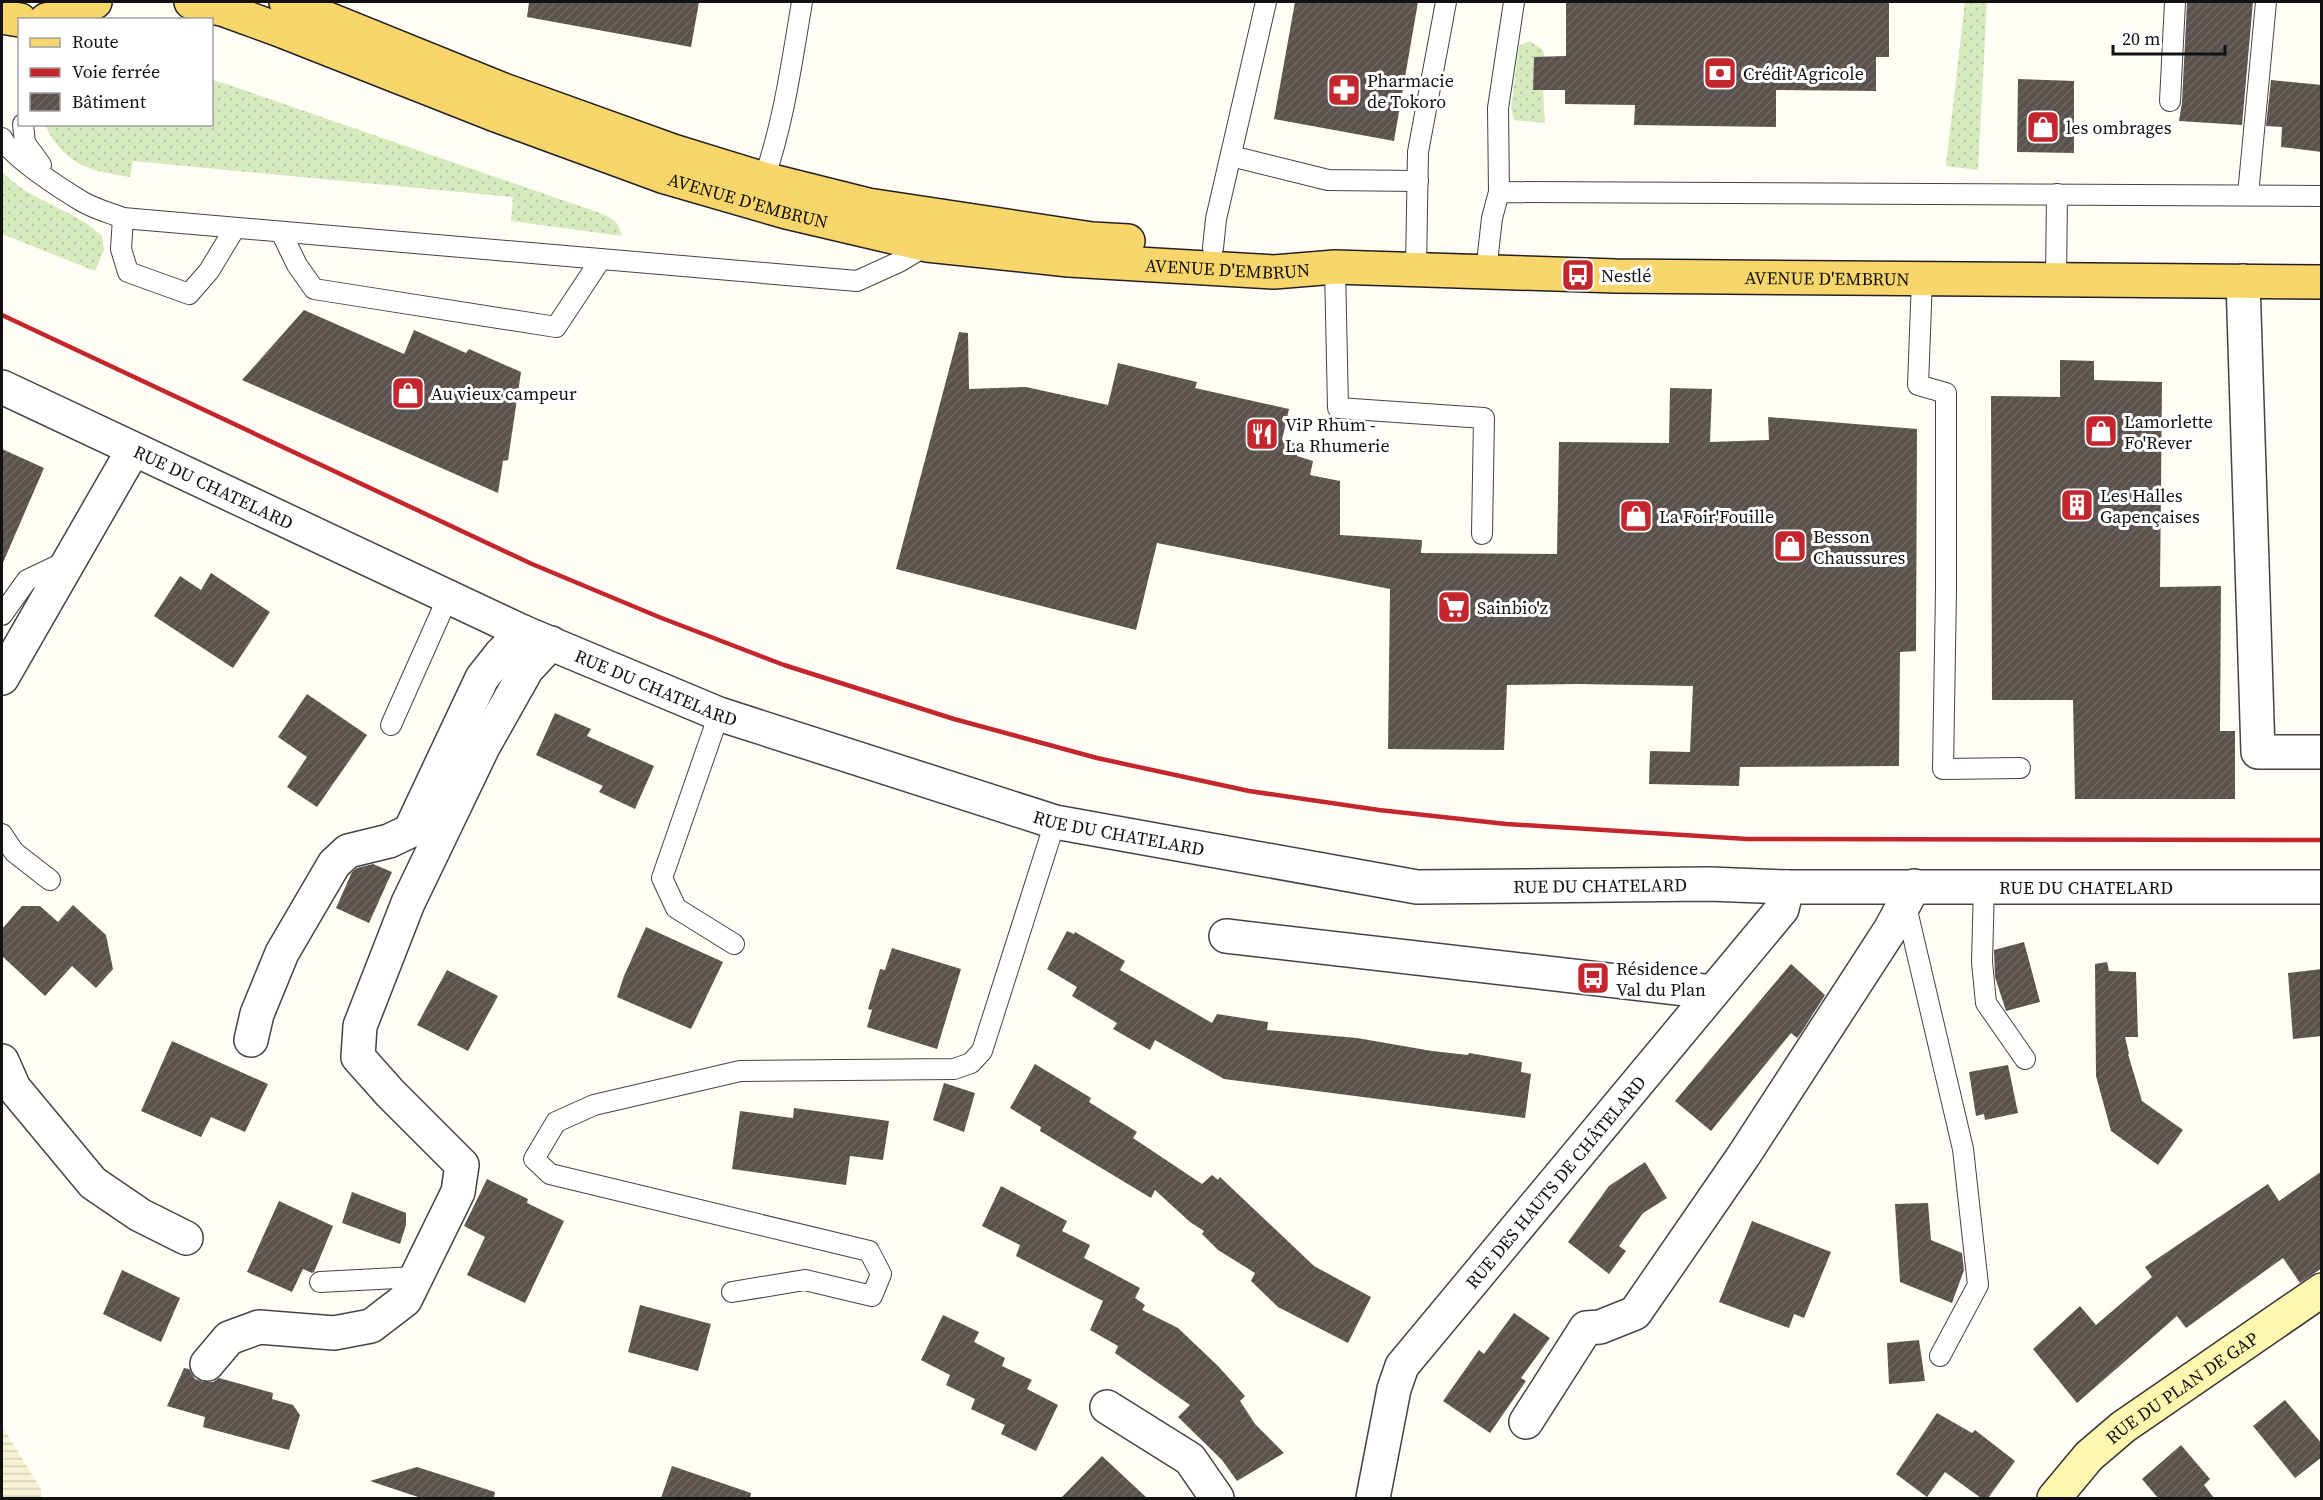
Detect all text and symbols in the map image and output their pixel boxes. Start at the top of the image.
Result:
legend [18,18,213,126]
scale bar [2113,18,2226,56]
text: 20 m [2122,26,2160,51]
text: Route [72,29,119,54]
bank icon: Crédit Agricole [1702,55,1738,91]
text: Voie ferrée [72,59,160,84]
place label: Crédit Agricole [1743,61,1864,86]
place label: Pharmacie de Tokoro [1367,68,1454,114]
pharmacy icon: Pharmacie de Tokoro [1326,72,1362,108]
text: Bâtiment [72,89,146,114]
shop icon: les ombrages [2025,109,2061,145]
place label: les ombrages [2066,115,2172,140]
street label: AVENUE D'EMBRUN [665,166,831,234]
street label: AVENUE D'EMBRUN [1144,252,1311,285]
bus stop icon: Nestlé [1560,257,1596,293]
place label: Nestlé [1601,263,1651,288]
street label: AVENUE D'EMBRUN [1745,265,1910,291]
shop icon: Au vieux campeur [390,375,426,411]
place label: Au vieux campeur [431,381,577,406]
place label: Lamorlette Fo'Rever [2124,409,2213,455]
place label: ViP Rhum - La Rhumerie [1285,412,1390,458]
shop icon: Lamorlette Fo'Rever [2083,413,2119,449]
restaurant icon: ViP Rhum - La Rhumerie [1244,416,1280,452]
street label: RUE DU CHATELARD [130,438,298,535]
place label: Les Halles Gapençaises [2100,483,2200,529]
building icon: Les Halles Gapençaises [2059,487,2095,523]
shop icon: La Foir'Fouille [1618,498,1654,534]
place label: La Foir'Fouille [1659,504,1774,529]
place label: Besson Chaussures [1813,524,1906,570]
shop icon: Besson Chaussures [1772,528,1808,564]
supermarket icon: Sainbio'z [1436,589,1472,625]
place label: Sainbio'z [1477,595,1548,620]
street label: RUE DU CHATELARD [571,643,741,732]
street label: RUE DU CHATELARD [1030,803,1207,861]
street label: RUE DU CHATELARD [1513,872,1687,899]
street label: RUE DU CHATELARD [1999,875,2173,900]
place label: Résidence Val du Plan [1616,956,1706,1002]
bus stop icon: Résidence Val du Plan [1575,960,1611,996]
street label: RUE DES HAUTS DE CHÂTELARD [1459,1070,1651,1294]
street label: RUE DU PLAN DE GAP [2100,1325,2263,1449]

